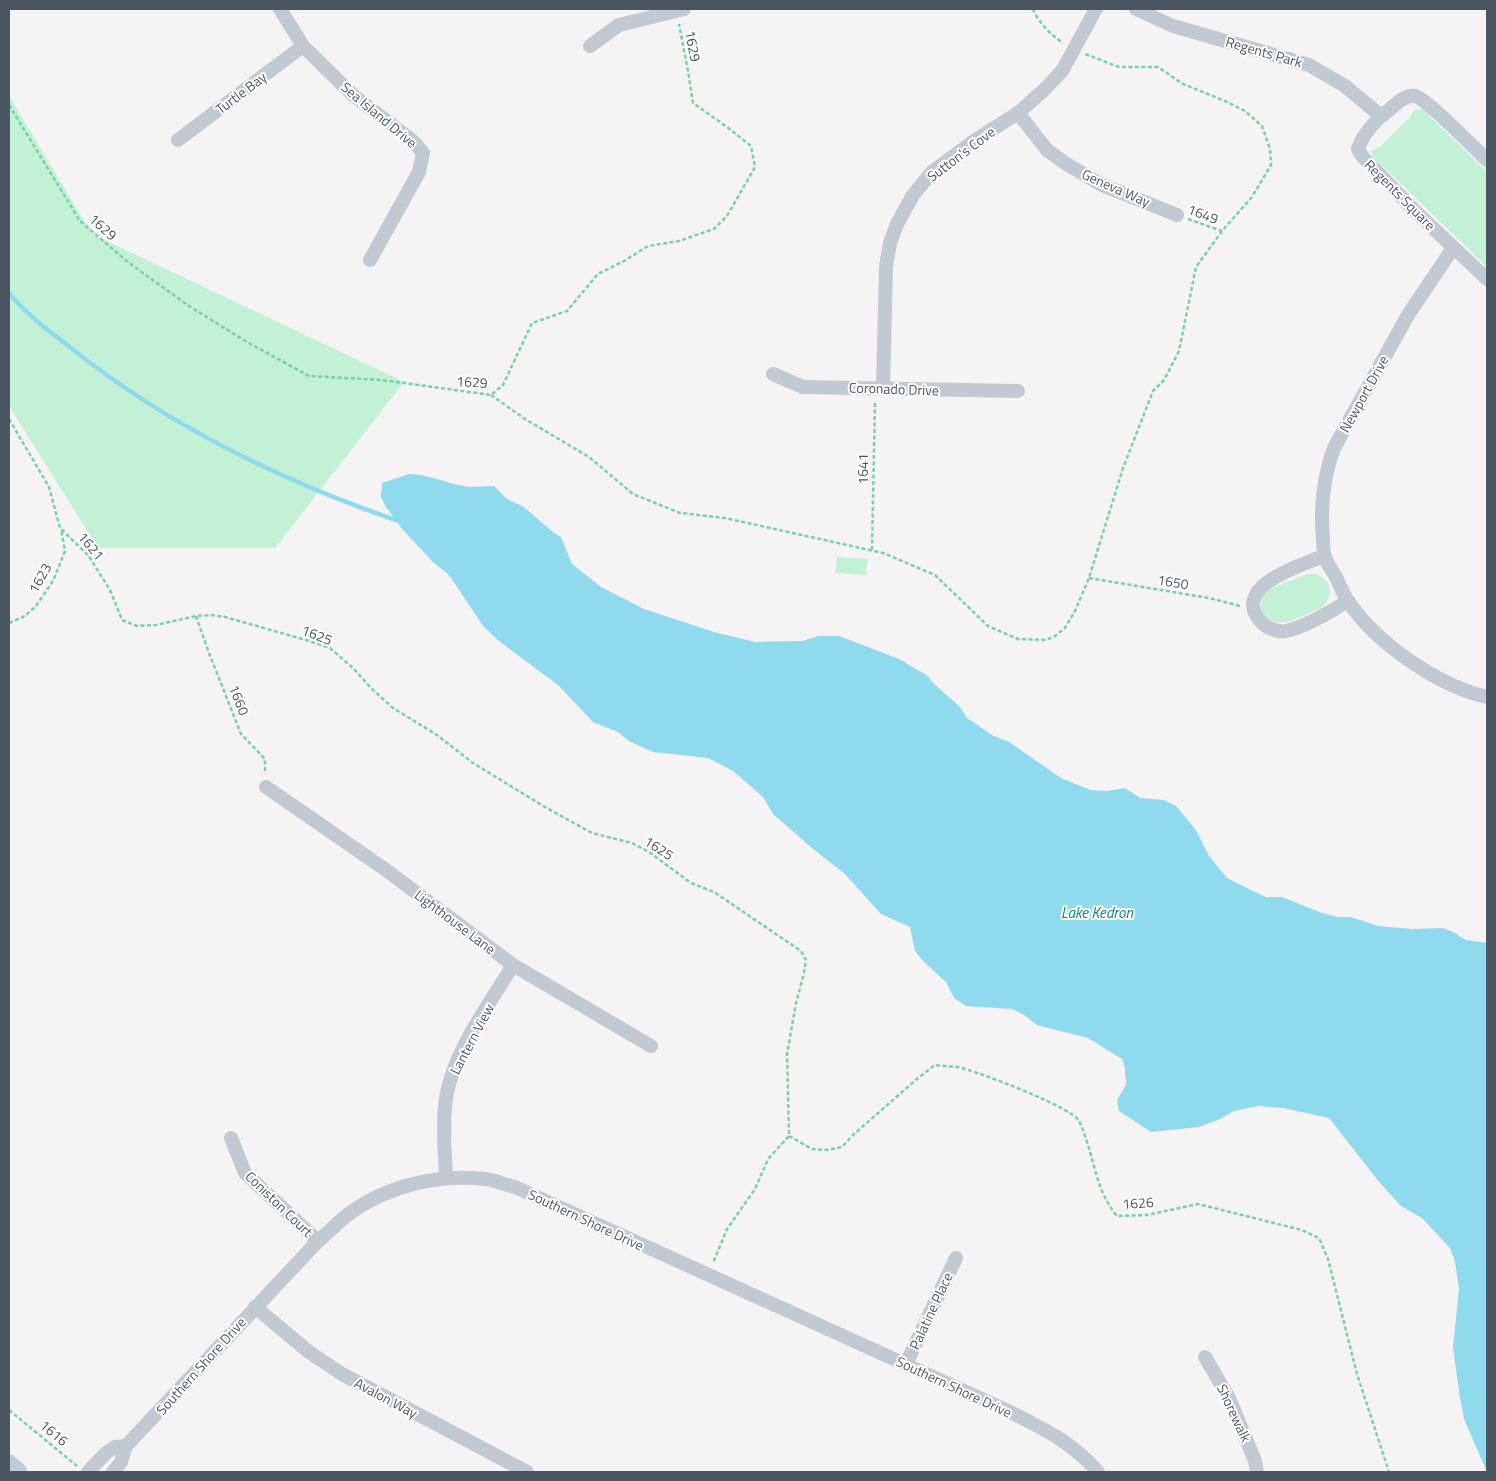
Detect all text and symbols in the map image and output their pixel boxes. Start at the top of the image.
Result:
street label: 1629 [680,29,707,63]
street label: Regents Park [1223,31,1305,73]
street label: Turtle Bay [211,66,271,119]
street label: Sea Island Drive [337,76,422,153]
street label: Sutton's Cove [922,121,999,186]
street label: Regents Square [1360,154,1441,235]
street label: Geneva Way [1079,163,1154,212]
street label: 1649 [1185,198,1222,229]
street label: 1629 [85,208,122,245]
street label: Newport Drive [1334,351,1393,436]
street label: 1629 [456,370,488,393]
street label: Coronado Drive [849,376,939,401]
street label: 1641 [852,453,873,485]
street label: 1621 [73,527,110,564]
street label: 1623 [23,559,56,597]
street label: 1650 [1156,569,1190,594]
street label: 1625 [299,619,336,650]
street label: 1660 [224,681,255,718]
street label: 1625 [640,830,678,865]
street label: Lighthouse Lane [410,884,500,959]
water label: Lake Kedron [1061,901,1133,924]
street label: Lantern View [444,999,499,1078]
street label: Coniston Court [241,1166,318,1241]
street label: Southern Shore Drive [525,1184,647,1256]
street label: 1626 [1122,1191,1154,1214]
street label: Palatine Place [904,1269,958,1353]
street label: Southern Shore Drive [151,1312,250,1419]
street label: Southern Shore Drive [893,1351,1015,1423]
street label: Avalon Way [351,1372,422,1423]
street label: Shorewalk [1212,1380,1257,1445]
street label: 1616 [36,1414,73,1451]

